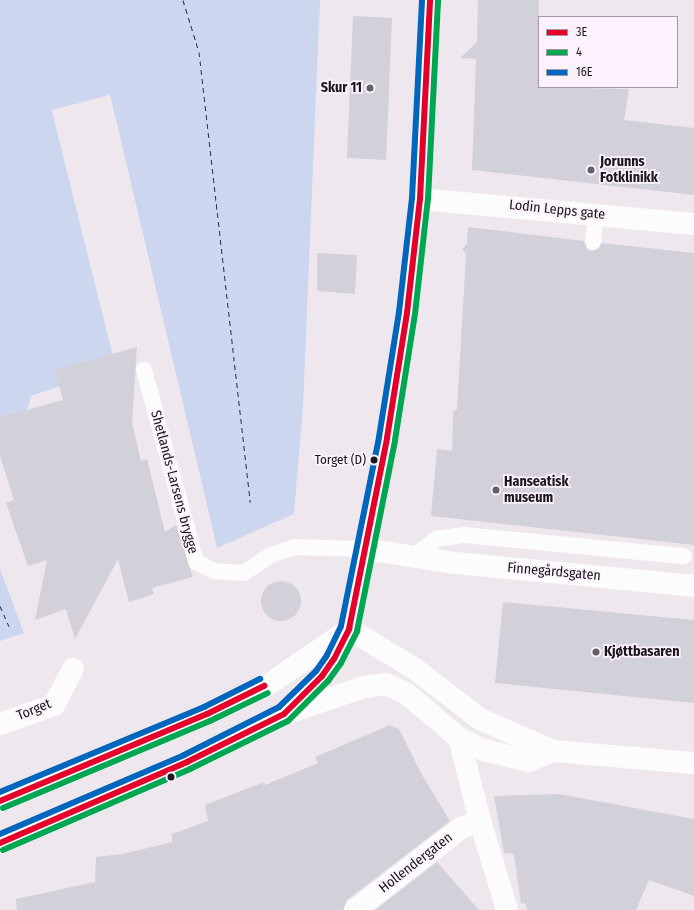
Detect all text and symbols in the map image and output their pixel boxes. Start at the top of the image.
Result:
legend [538,16,678,88]
text: 3E [576,25,587,39]
text: 4 [576,45,582,59]
text: 16E [576,65,592,79]
place label: Skur 11 [321,80,362,96]
marker: Skur 11 [365,83,375,93]
place label: Jorunns Fotklinikk [600,154,658,186]
marker: Jorunns Fotklinikk [585,164,597,176]
street label: Lodin Lepps gate [508,197,606,223]
street label: Shetlands-Larsens brygge [147,409,201,555]
place label: Torget (D) [315,452,366,468]
marker: Torget (D) [369,455,379,465]
place label: Hanseatisk museum [504,474,569,506]
marker: Hanseatisk museum [491,485,501,495]
street label: Finnegårdsgaten [507,560,601,584]
place label: Kjøttbasaren [604,644,680,660]
marker: Kjøttbasaren [591,647,601,657]
street label: Torget [14,696,54,724]
unlabelled marker [166,772,176,782]
street label: Hollendergaten [376,829,456,897]

